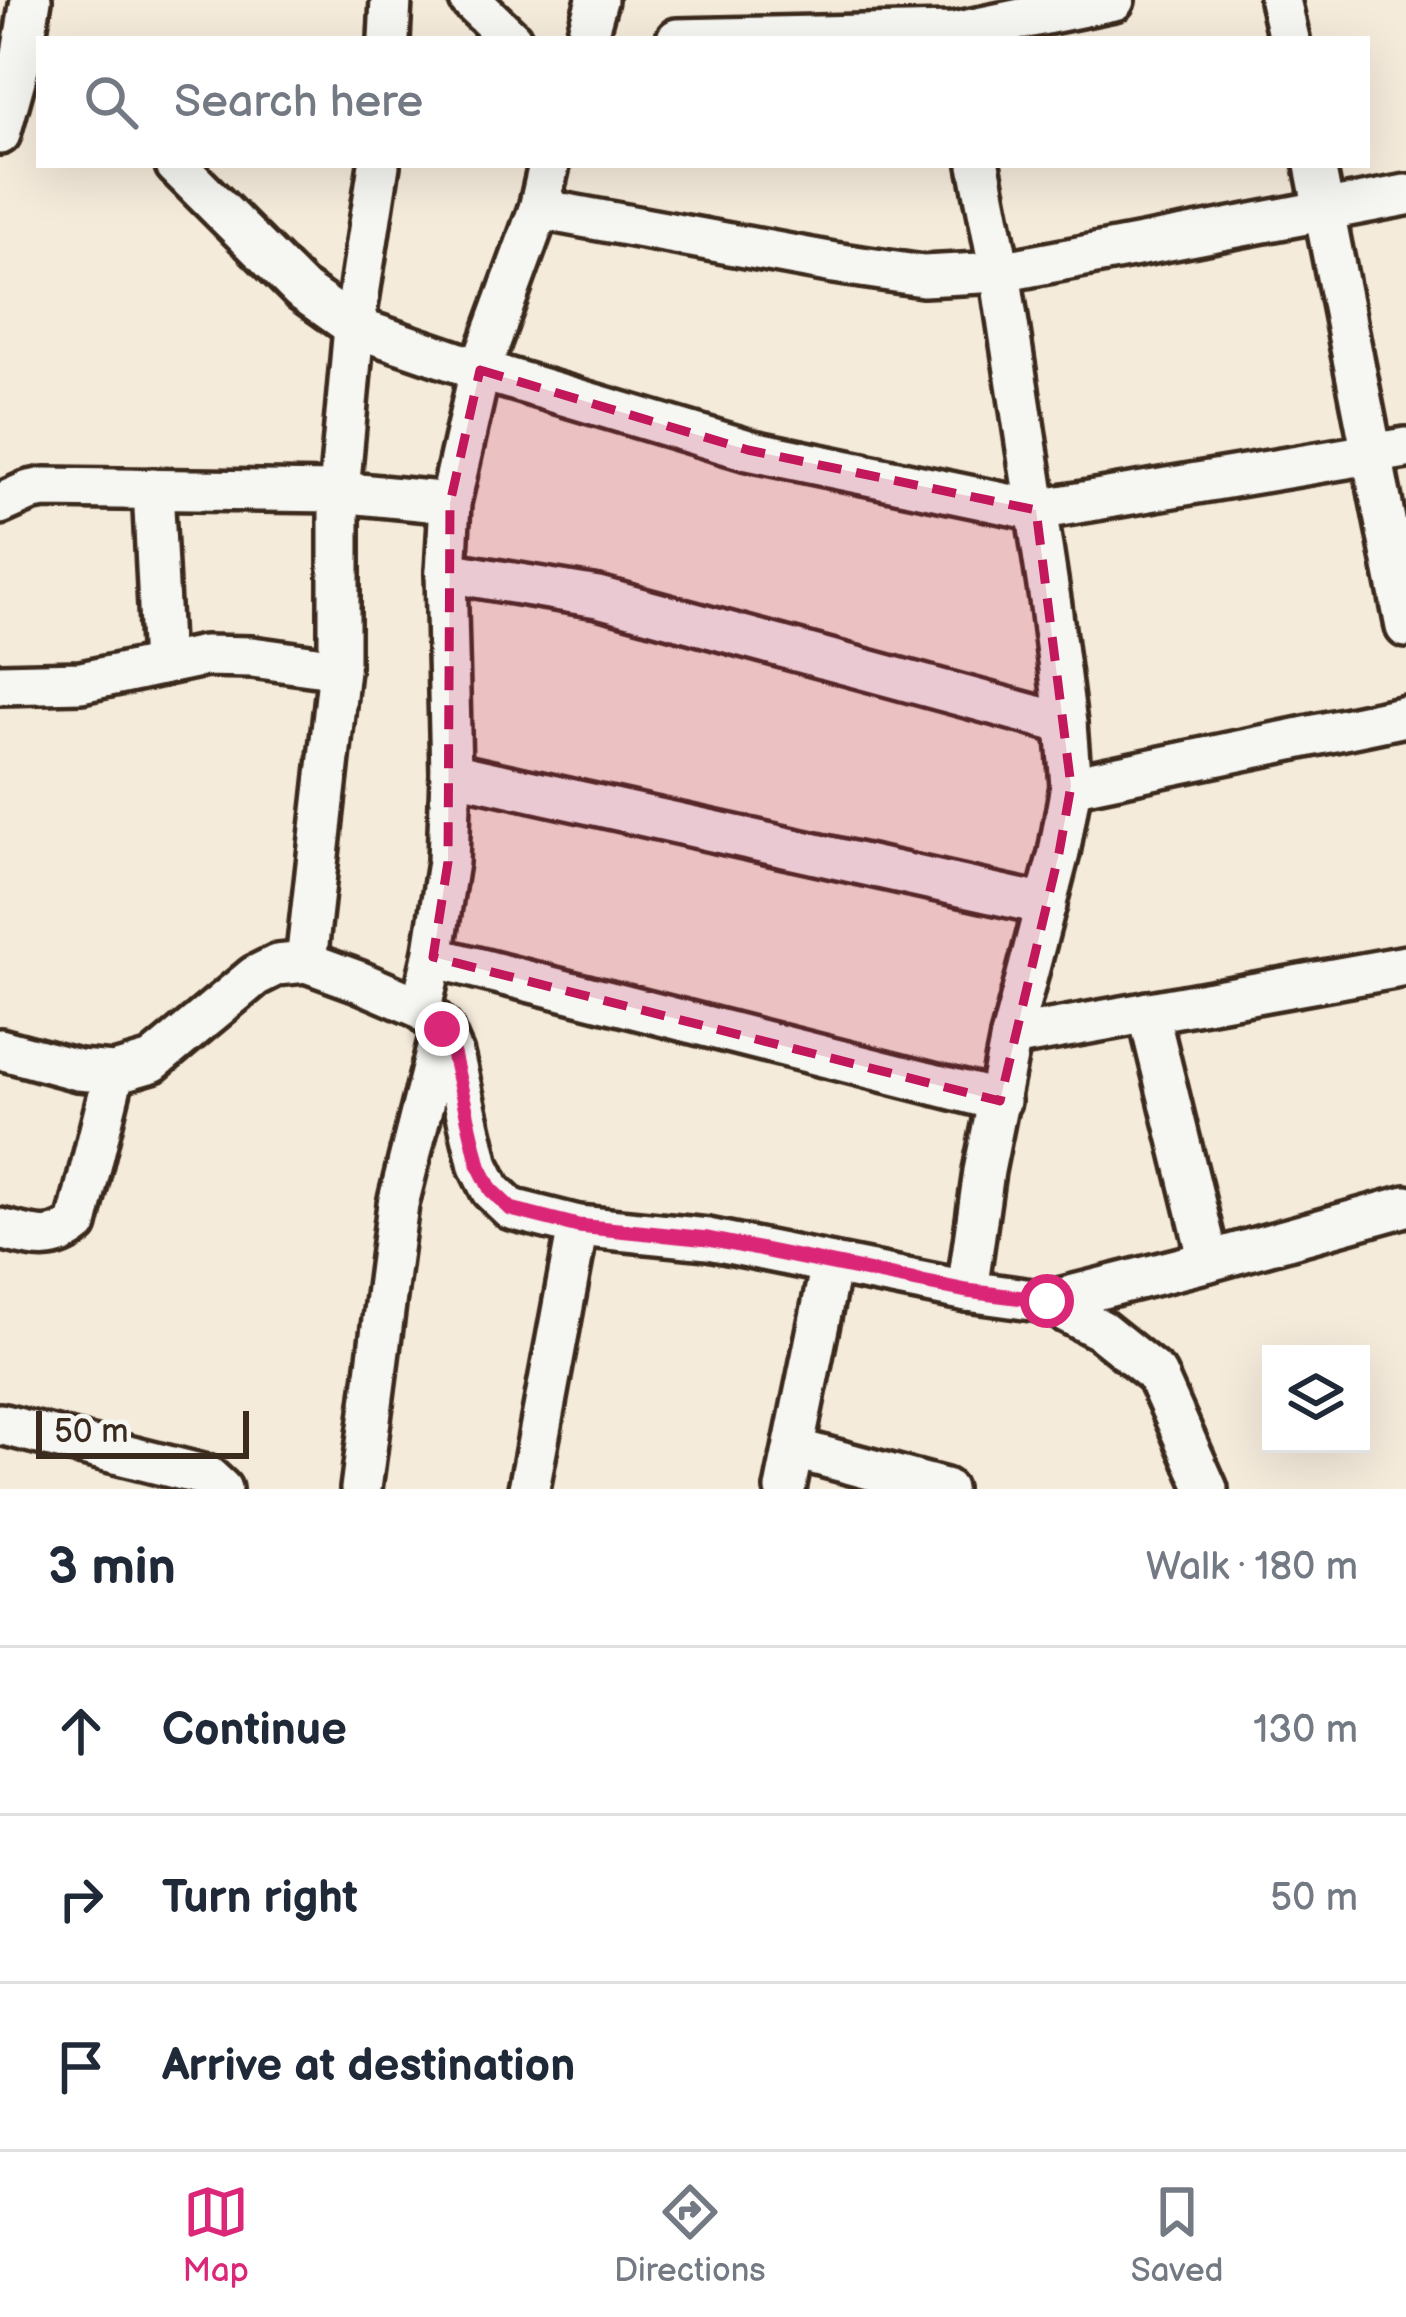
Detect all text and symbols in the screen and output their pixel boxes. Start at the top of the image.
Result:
search box [36,36,1370,168]
icon: search [78,69,144,135]
text: Search here [174,75,423,130]
route end [415,1002,469,1056]
route start [1020,1274,1074,1328]
map controls [1262,1345,1370,1453]
button: layers [1262,1345,1370,1453]
scale bar [36,1405,249,1458]
text: 50 m [54,1412,129,1452]
text: 3 min [48,1537,176,1598]
text: Walk · 180 m [1146,1544,1358,1591]
icon: ahead [48,1698,114,1764]
text: Continue [162,1703,347,1758]
text: 130 m [1253,1707,1358,1754]
icon: right [48,1866,114,1932]
text: Turn right [162,1871,358,1926]
text: 50 m [1270,1875,1358,1922]
icon: arrive [48,2034,114,2100]
text: Arrive at destination [162,2039,575,2094]
tab: Map [183,2179,249,2291]
tab: Directions [614,2179,766,2291]
tab: Saved [1131,2179,1223,2291]

